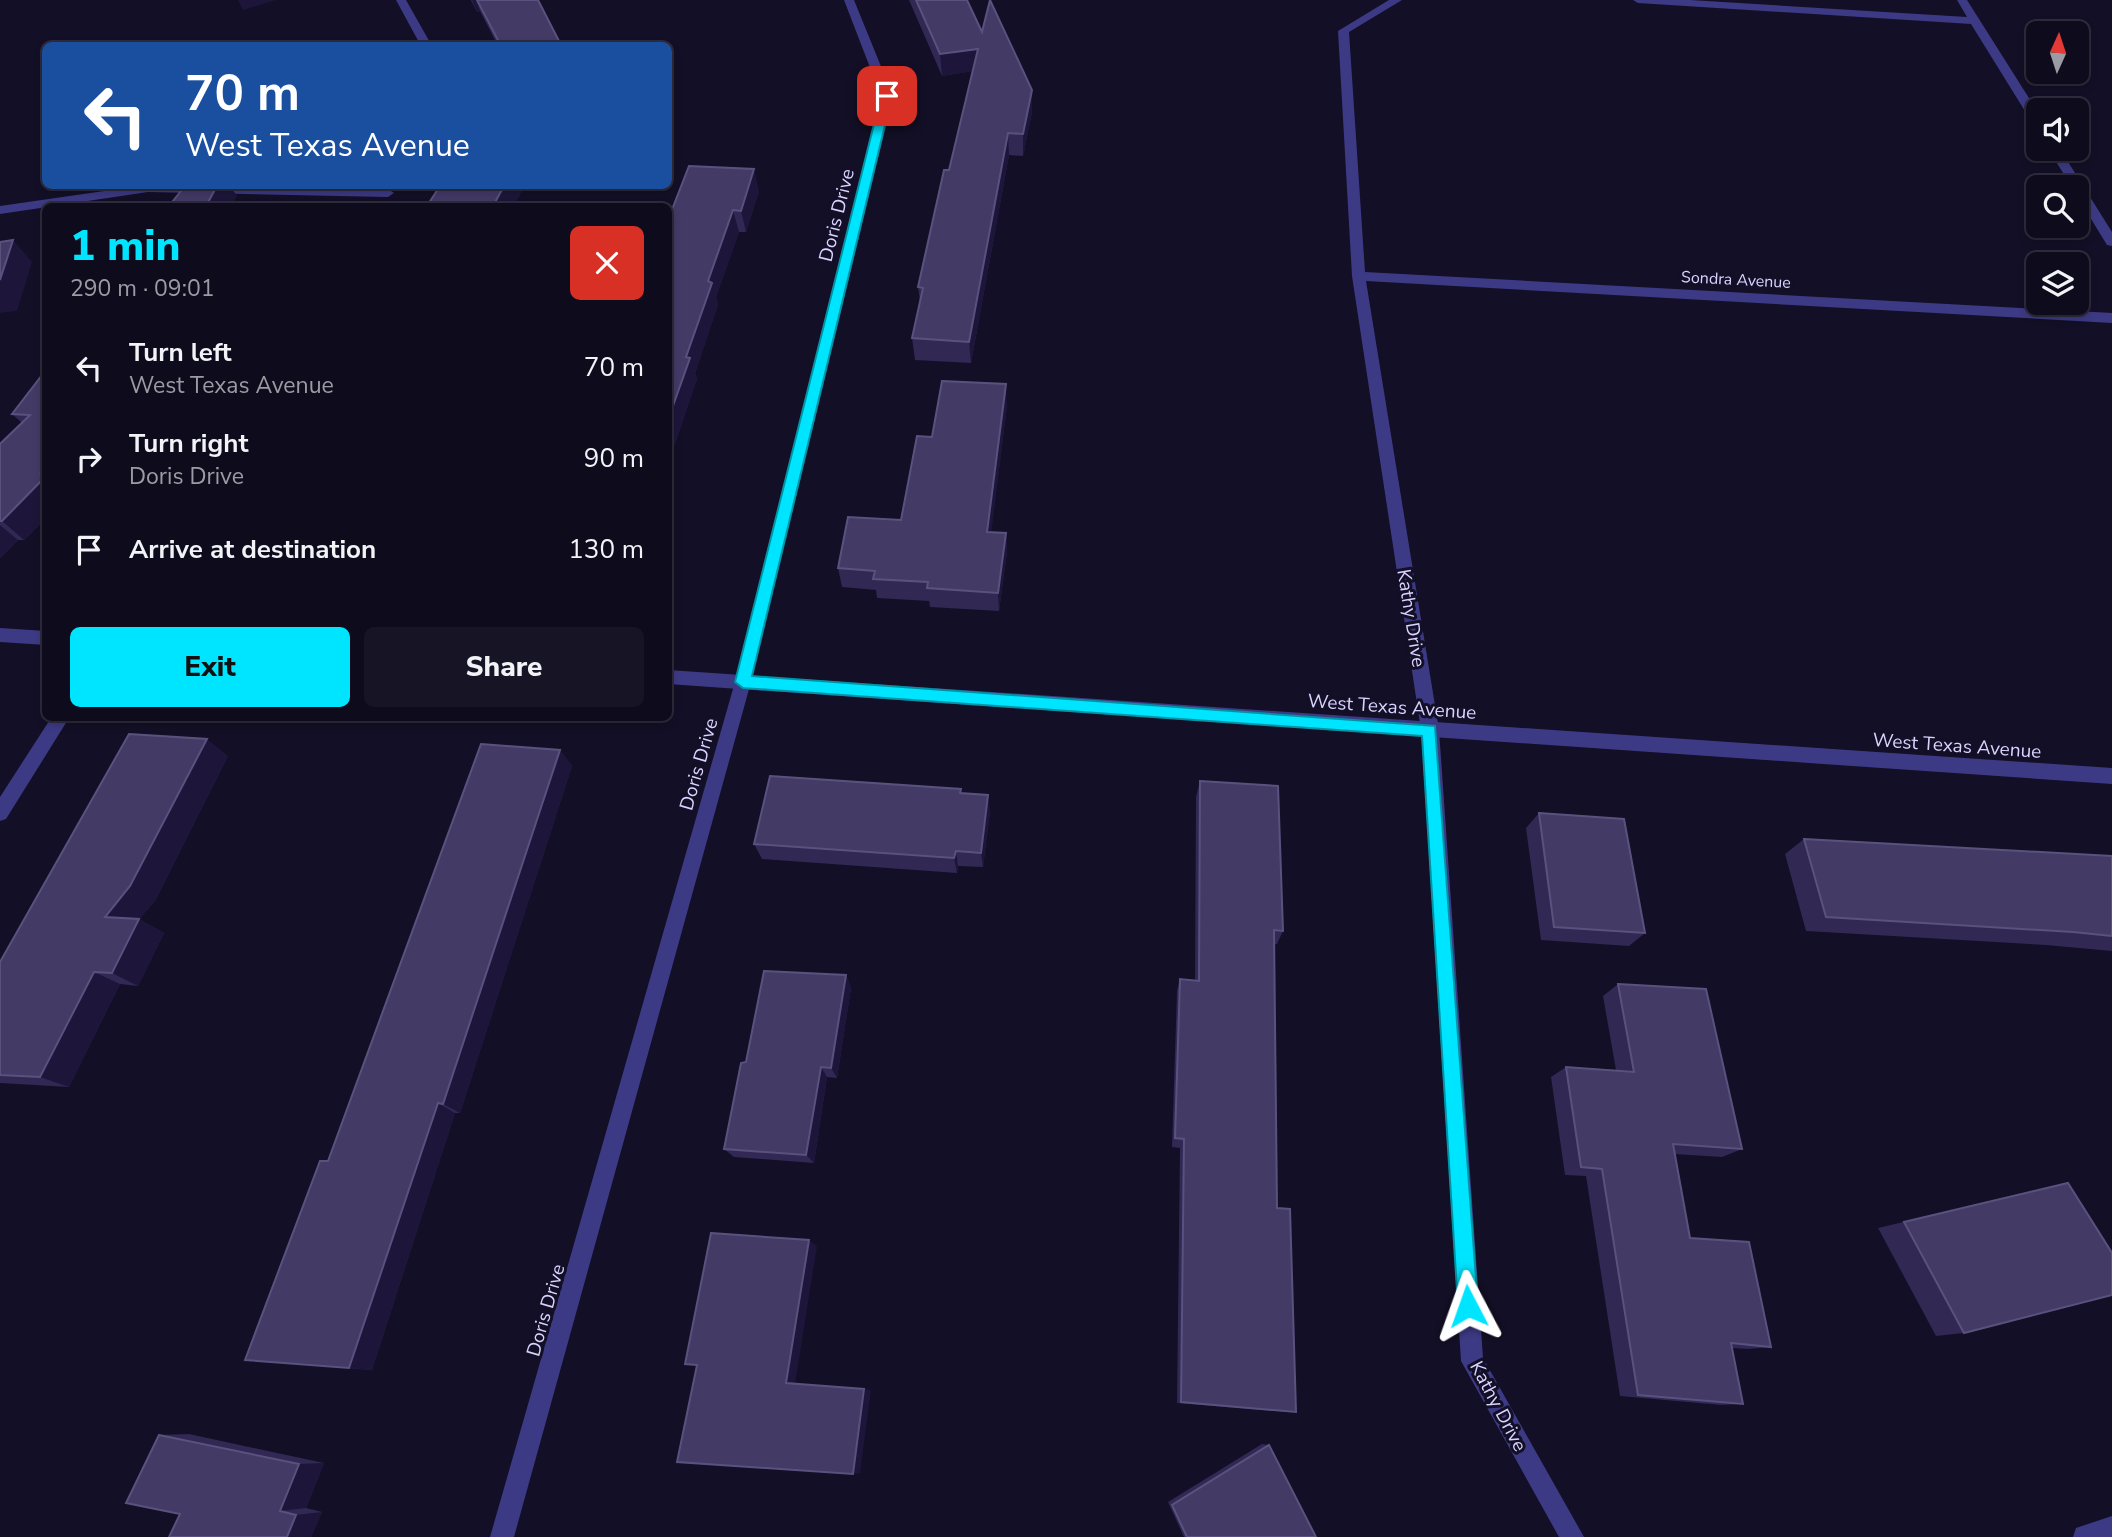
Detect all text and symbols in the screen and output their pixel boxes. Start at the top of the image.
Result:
north arrow [2026,21,2090,84]
map controls [2026,21,2089,315]
text: 70 m [185,60,300,127]
pin [857,66,917,126]
icon: left [70,70,161,161]
icon: arrive [868,77,906,115]
button: sound [2026,98,2089,161]
text: West Texas Avenue [185,124,470,167]
street label: Doris Drive [813,166,861,264]
button: search [2026,175,2089,238]
text: 1 min [70,218,180,275]
button: close [570,226,644,300]
button: layers [2026,252,2089,315]
street label: Sondra Avenue [1681,266,1791,294]
text: 290 m · 09:01 [70,273,215,304]
text: Turn left [129,335,232,370]
icon: left [70,349,108,387]
text: 70 m [584,350,644,385]
text: West Texas Avenue [129,370,334,401]
text: Turn right [129,426,248,461]
icon: right [70,440,108,478]
text: 90 m [584,441,644,476]
text: Doris Drive [129,461,244,492]
icon: arrive [70,531,108,569]
text: Arrive at destination [129,532,376,567]
text: 130 m [568,532,644,567]
street label: Kathy Drive [1390,567,1432,669]
button: Exit [70,627,350,707]
button: Share [364,627,644,707]
street label: West Texas Avenue [1307,688,1477,726]
street label: Doris Drive [673,715,725,814]
street label: West Texas Avenue [1872,727,2042,765]
street label: Doris Drive [520,1261,572,1360]
position arrow [1431,1269,1505,1343]
street label: Kathy Drive [1463,1357,1533,1456]

